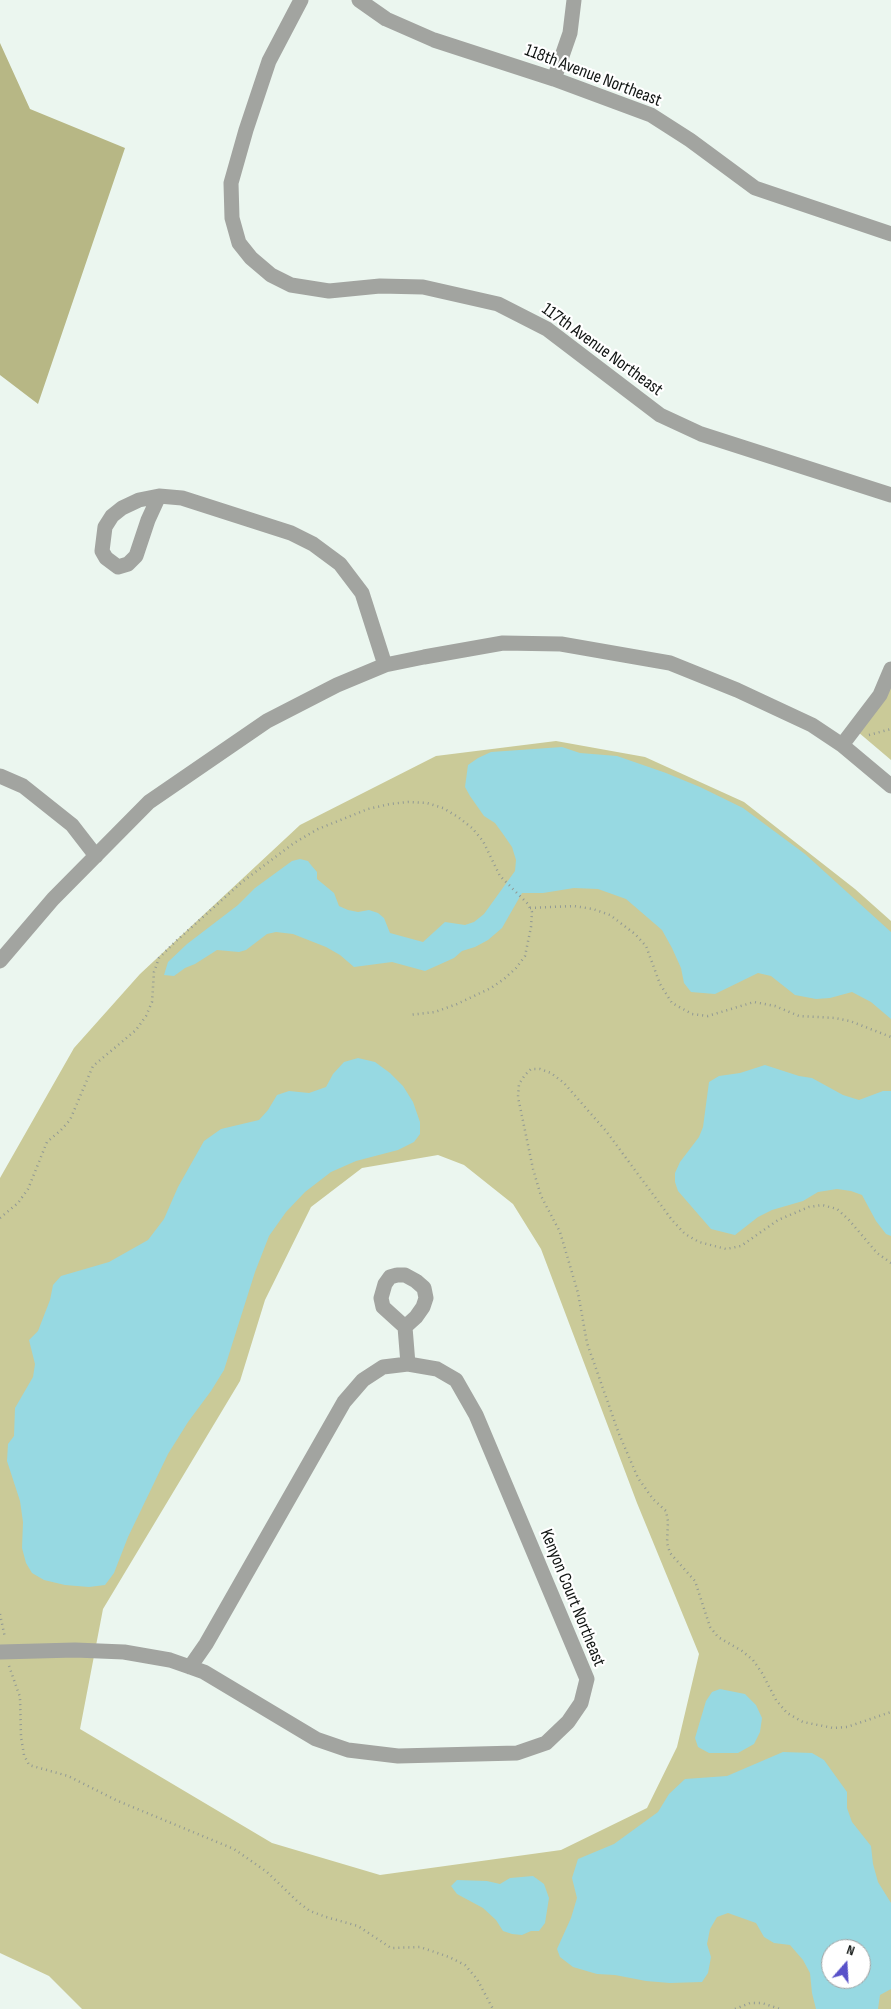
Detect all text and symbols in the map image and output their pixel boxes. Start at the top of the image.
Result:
street label: 118th Avenue Northeast [522,40,664,112]
street label: 117th Avenue Northeast [537,299,667,401]
street label: Kenyon Court Northeast [535,1526,609,1670]
north arrow [821,1939,871,1989]
text: N [844,1941,857,1960]

